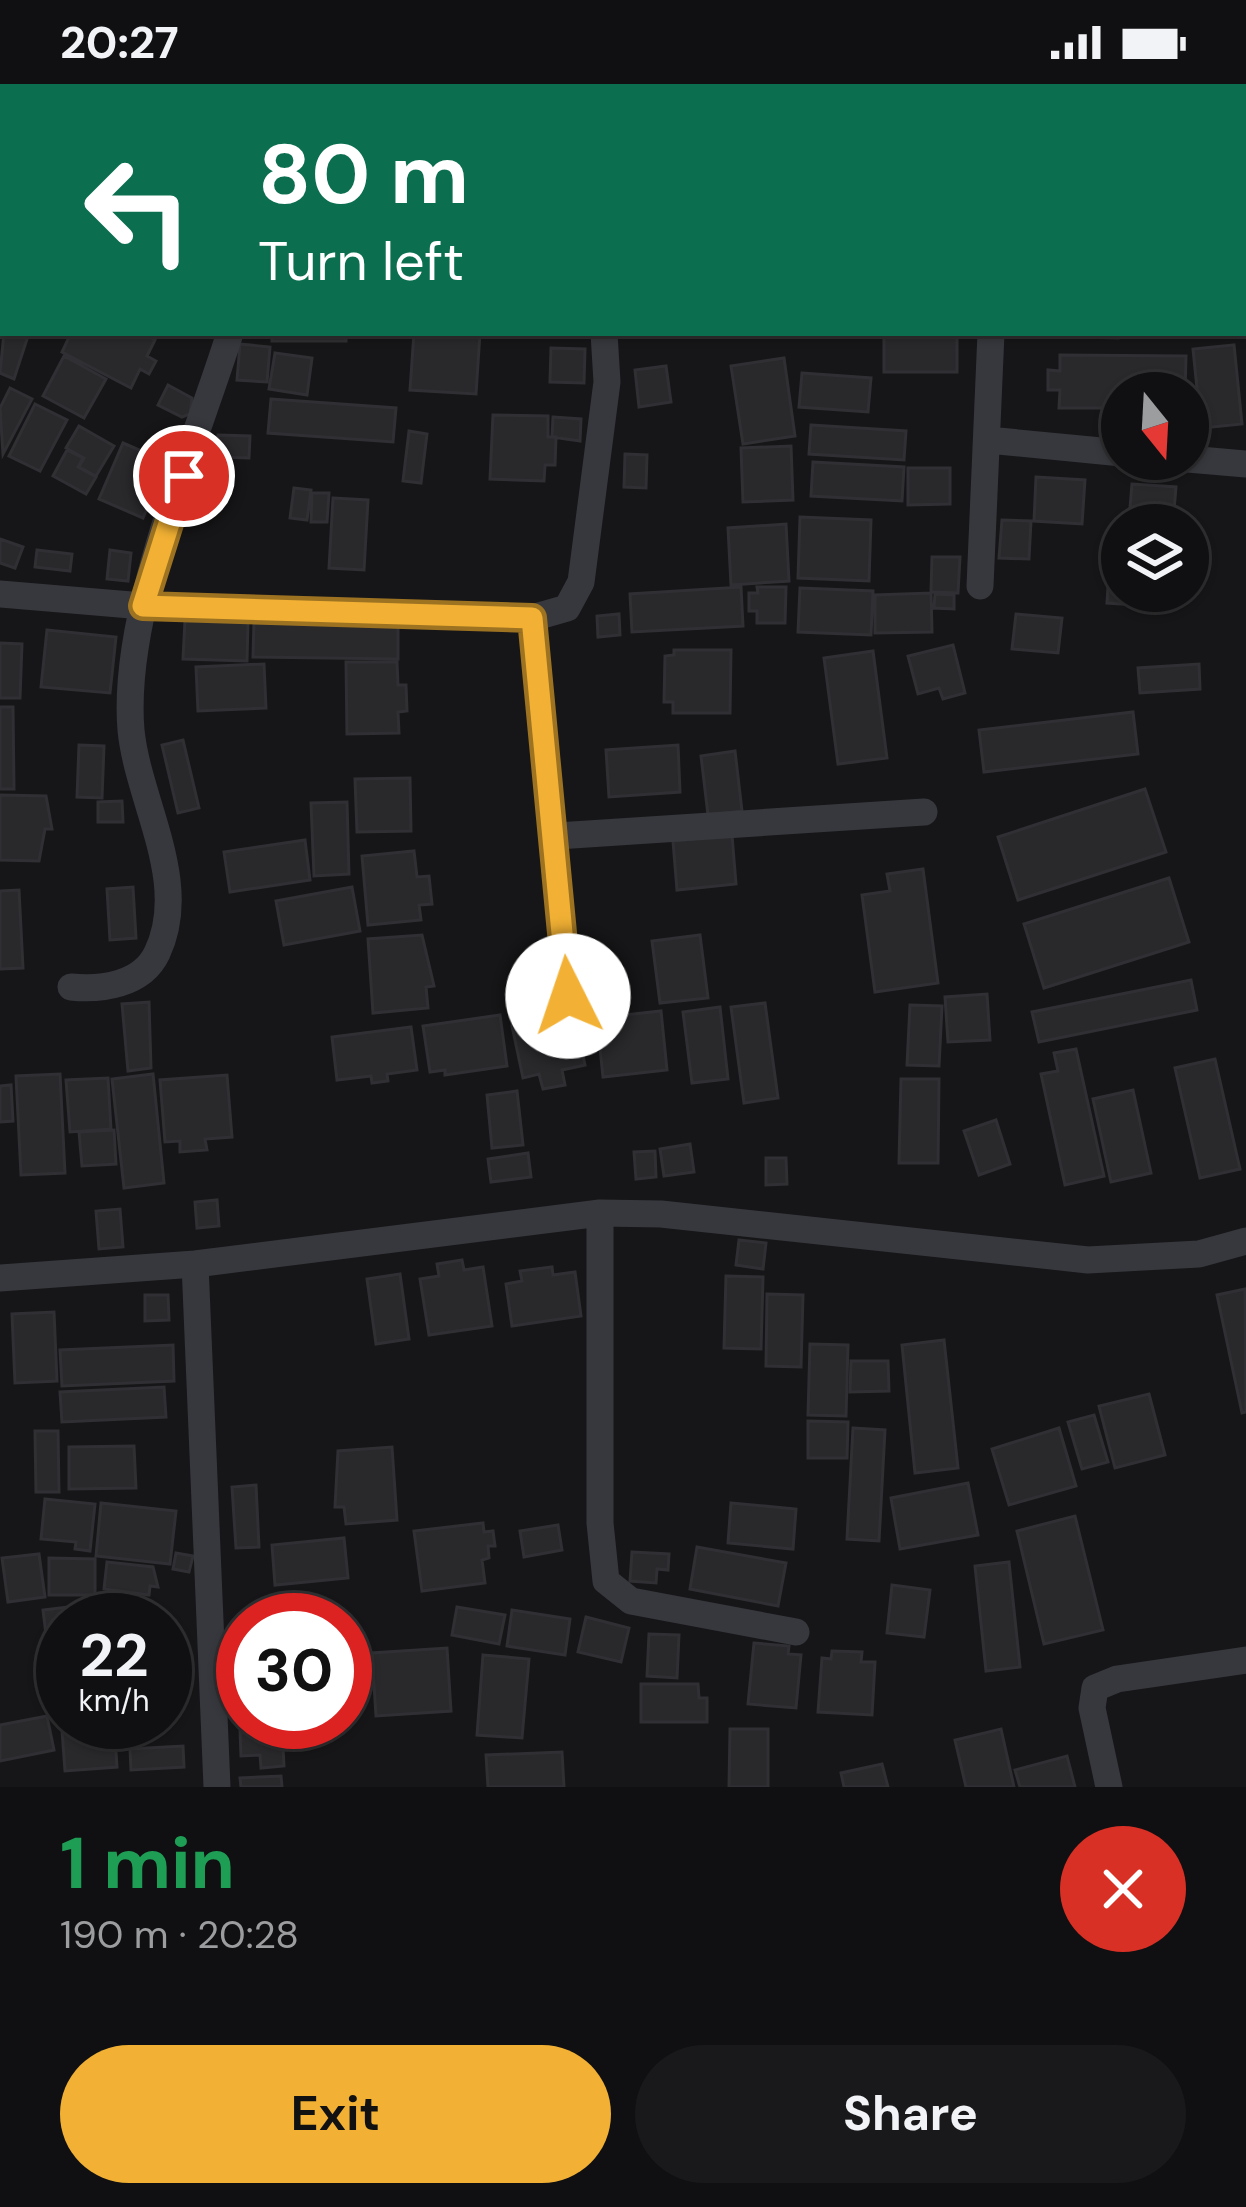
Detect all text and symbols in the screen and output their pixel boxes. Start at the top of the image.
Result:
text: 20:27 [60,13,179,72]
text: 80 m [258,120,469,229]
icon: left [60,132,216,288]
text: Turn left [258,226,464,297]
north arrow [1101,372,1209,480]
map controls [1101,372,1209,612]
pin [133,425,235,527]
icon: arrive [151,443,217,509]
button: layers [1101,504,1209,612]
position arrow [505,933,631,1059]
speed limit sign: 30 [216,1593,372,1749]
text: 22 [79,1616,149,1695]
text: km/h [79,1681,149,1720]
text: 1 min [60,1817,235,1910]
button: close [1060,1826,1186,1952]
text: 190 m · 20:28 [60,1909,299,1960]
button: Exit [60,2045,611,2183]
button: Share [635,2045,1186,2183]

